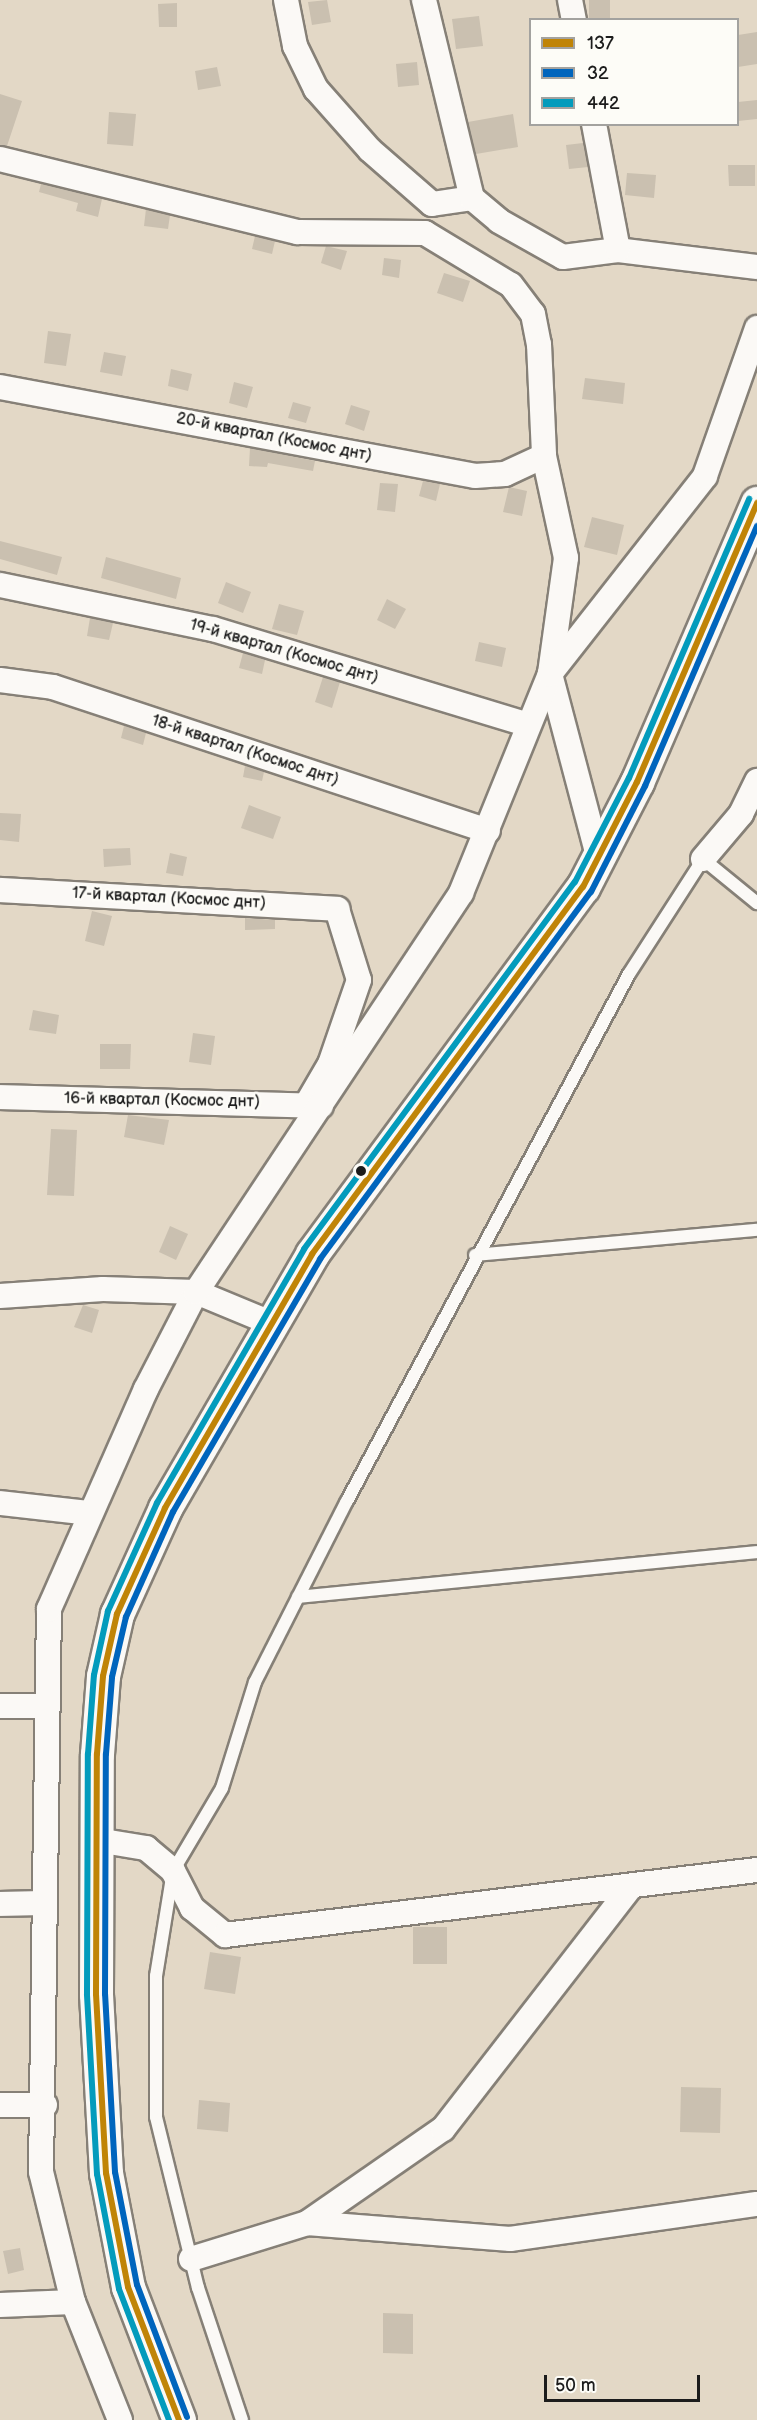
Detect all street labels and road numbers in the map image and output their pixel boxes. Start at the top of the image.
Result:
street label: 20-й квартал (Космос днт) [175,410,373,466]
street label: 19-й квартал (Космос днт) [187,616,381,688]
street label: 18-й квартал (Космос днт) [149,712,341,790]
street label: 17-й квартал (Космос днт) [72,884,266,914]
street label: 16-й квартал (Космос днт) [64,1090,260,1112]

